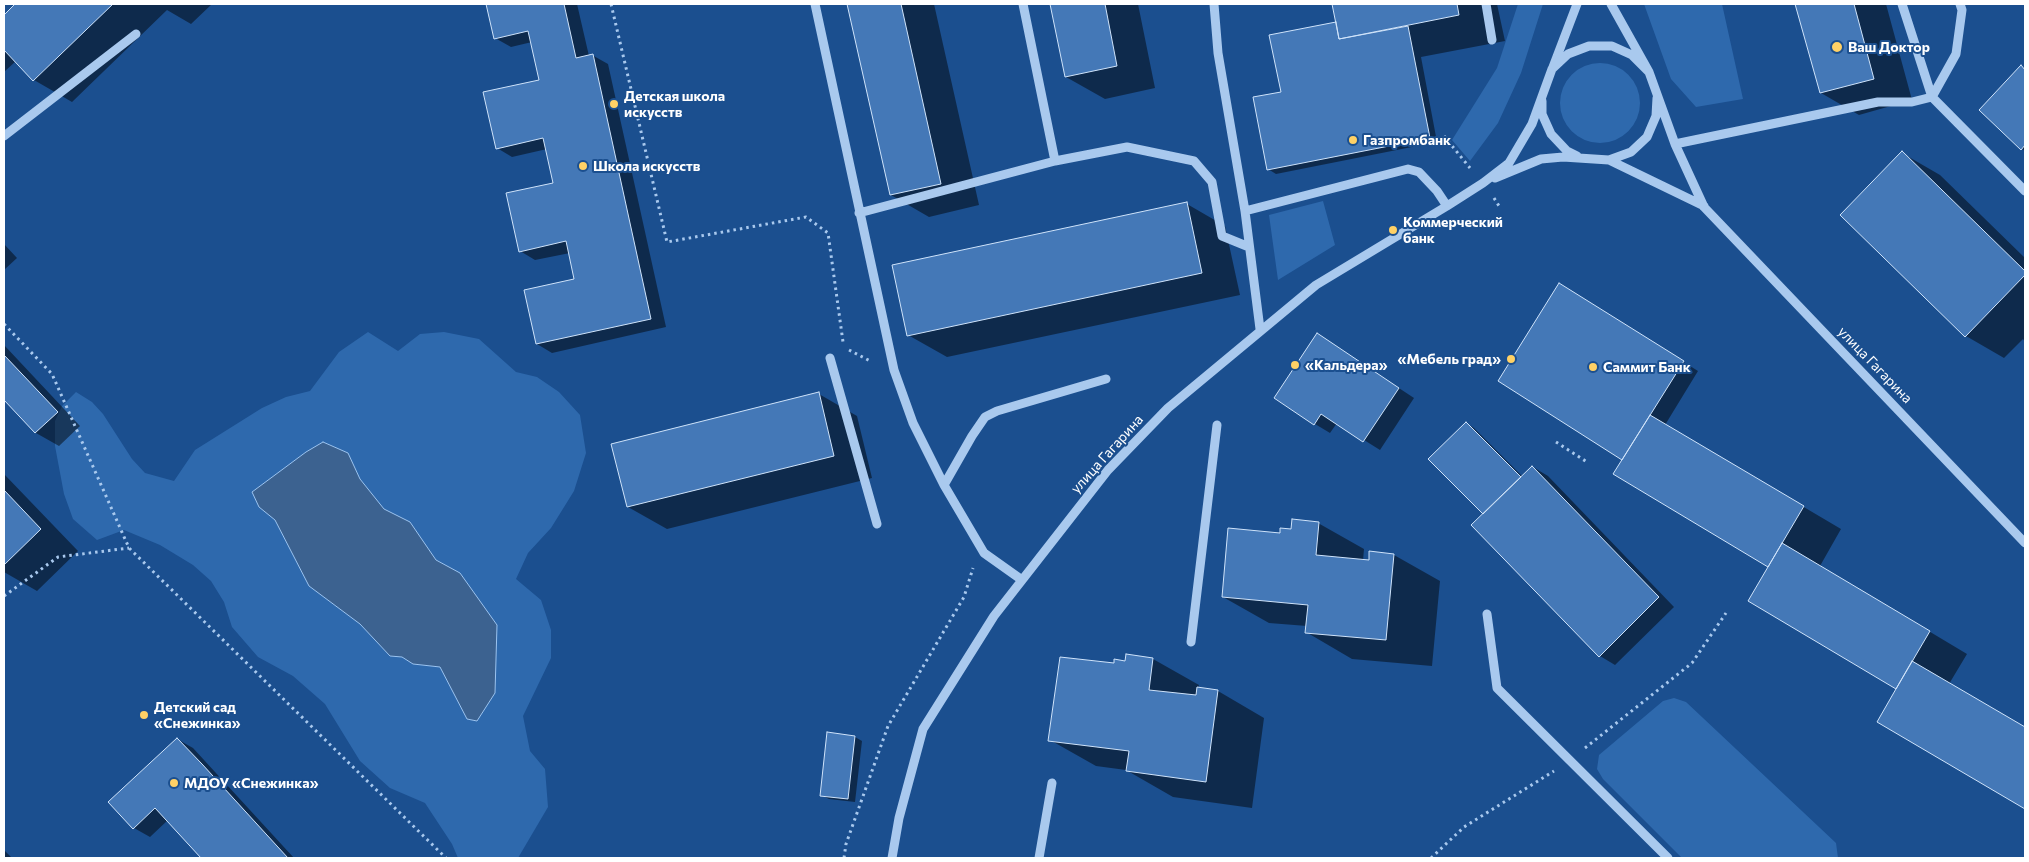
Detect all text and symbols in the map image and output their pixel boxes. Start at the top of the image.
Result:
place label: Ваш Доктор [1848,39,1930,55]
marker: Ваш Доктор [1830,40,1844,54]
place label: Детская школа искусств [624,88,725,120]
marker: Детская школа искусств [608,98,620,110]
place label: Газпромбанк [1363,132,1451,148]
marker: Газпромбанк [1347,134,1359,146]
place label: Школа искусств [593,158,700,174]
marker: Школа искусств [577,160,589,172]
place label: Коммерческий банк [1403,214,1503,246]
marker: Коммерческий банк [1387,224,1399,236]
street label: улица Гагарина [1834,323,1916,407]
place label: «Мебель град» [1397,351,1501,367]
marker: «Мебель град» [1505,353,1517,365]
place label: «Кальдера» [1305,357,1388,373]
marker: «Кальдера» [1289,359,1301,371]
place label: Саммит Банк [1603,359,1691,375]
marker: Саммит Банк [1587,361,1599,373]
street label: улица Гагарина [1067,411,1147,497]
place label: Детский сад «Снежинка» [154,699,241,732]
marker: Детский сад «Снежинка» [138,709,150,721]
place label: МДОУ «Снежинка» [184,775,319,791]
marker: МДОУ «Снежинка» [168,777,180,789]

